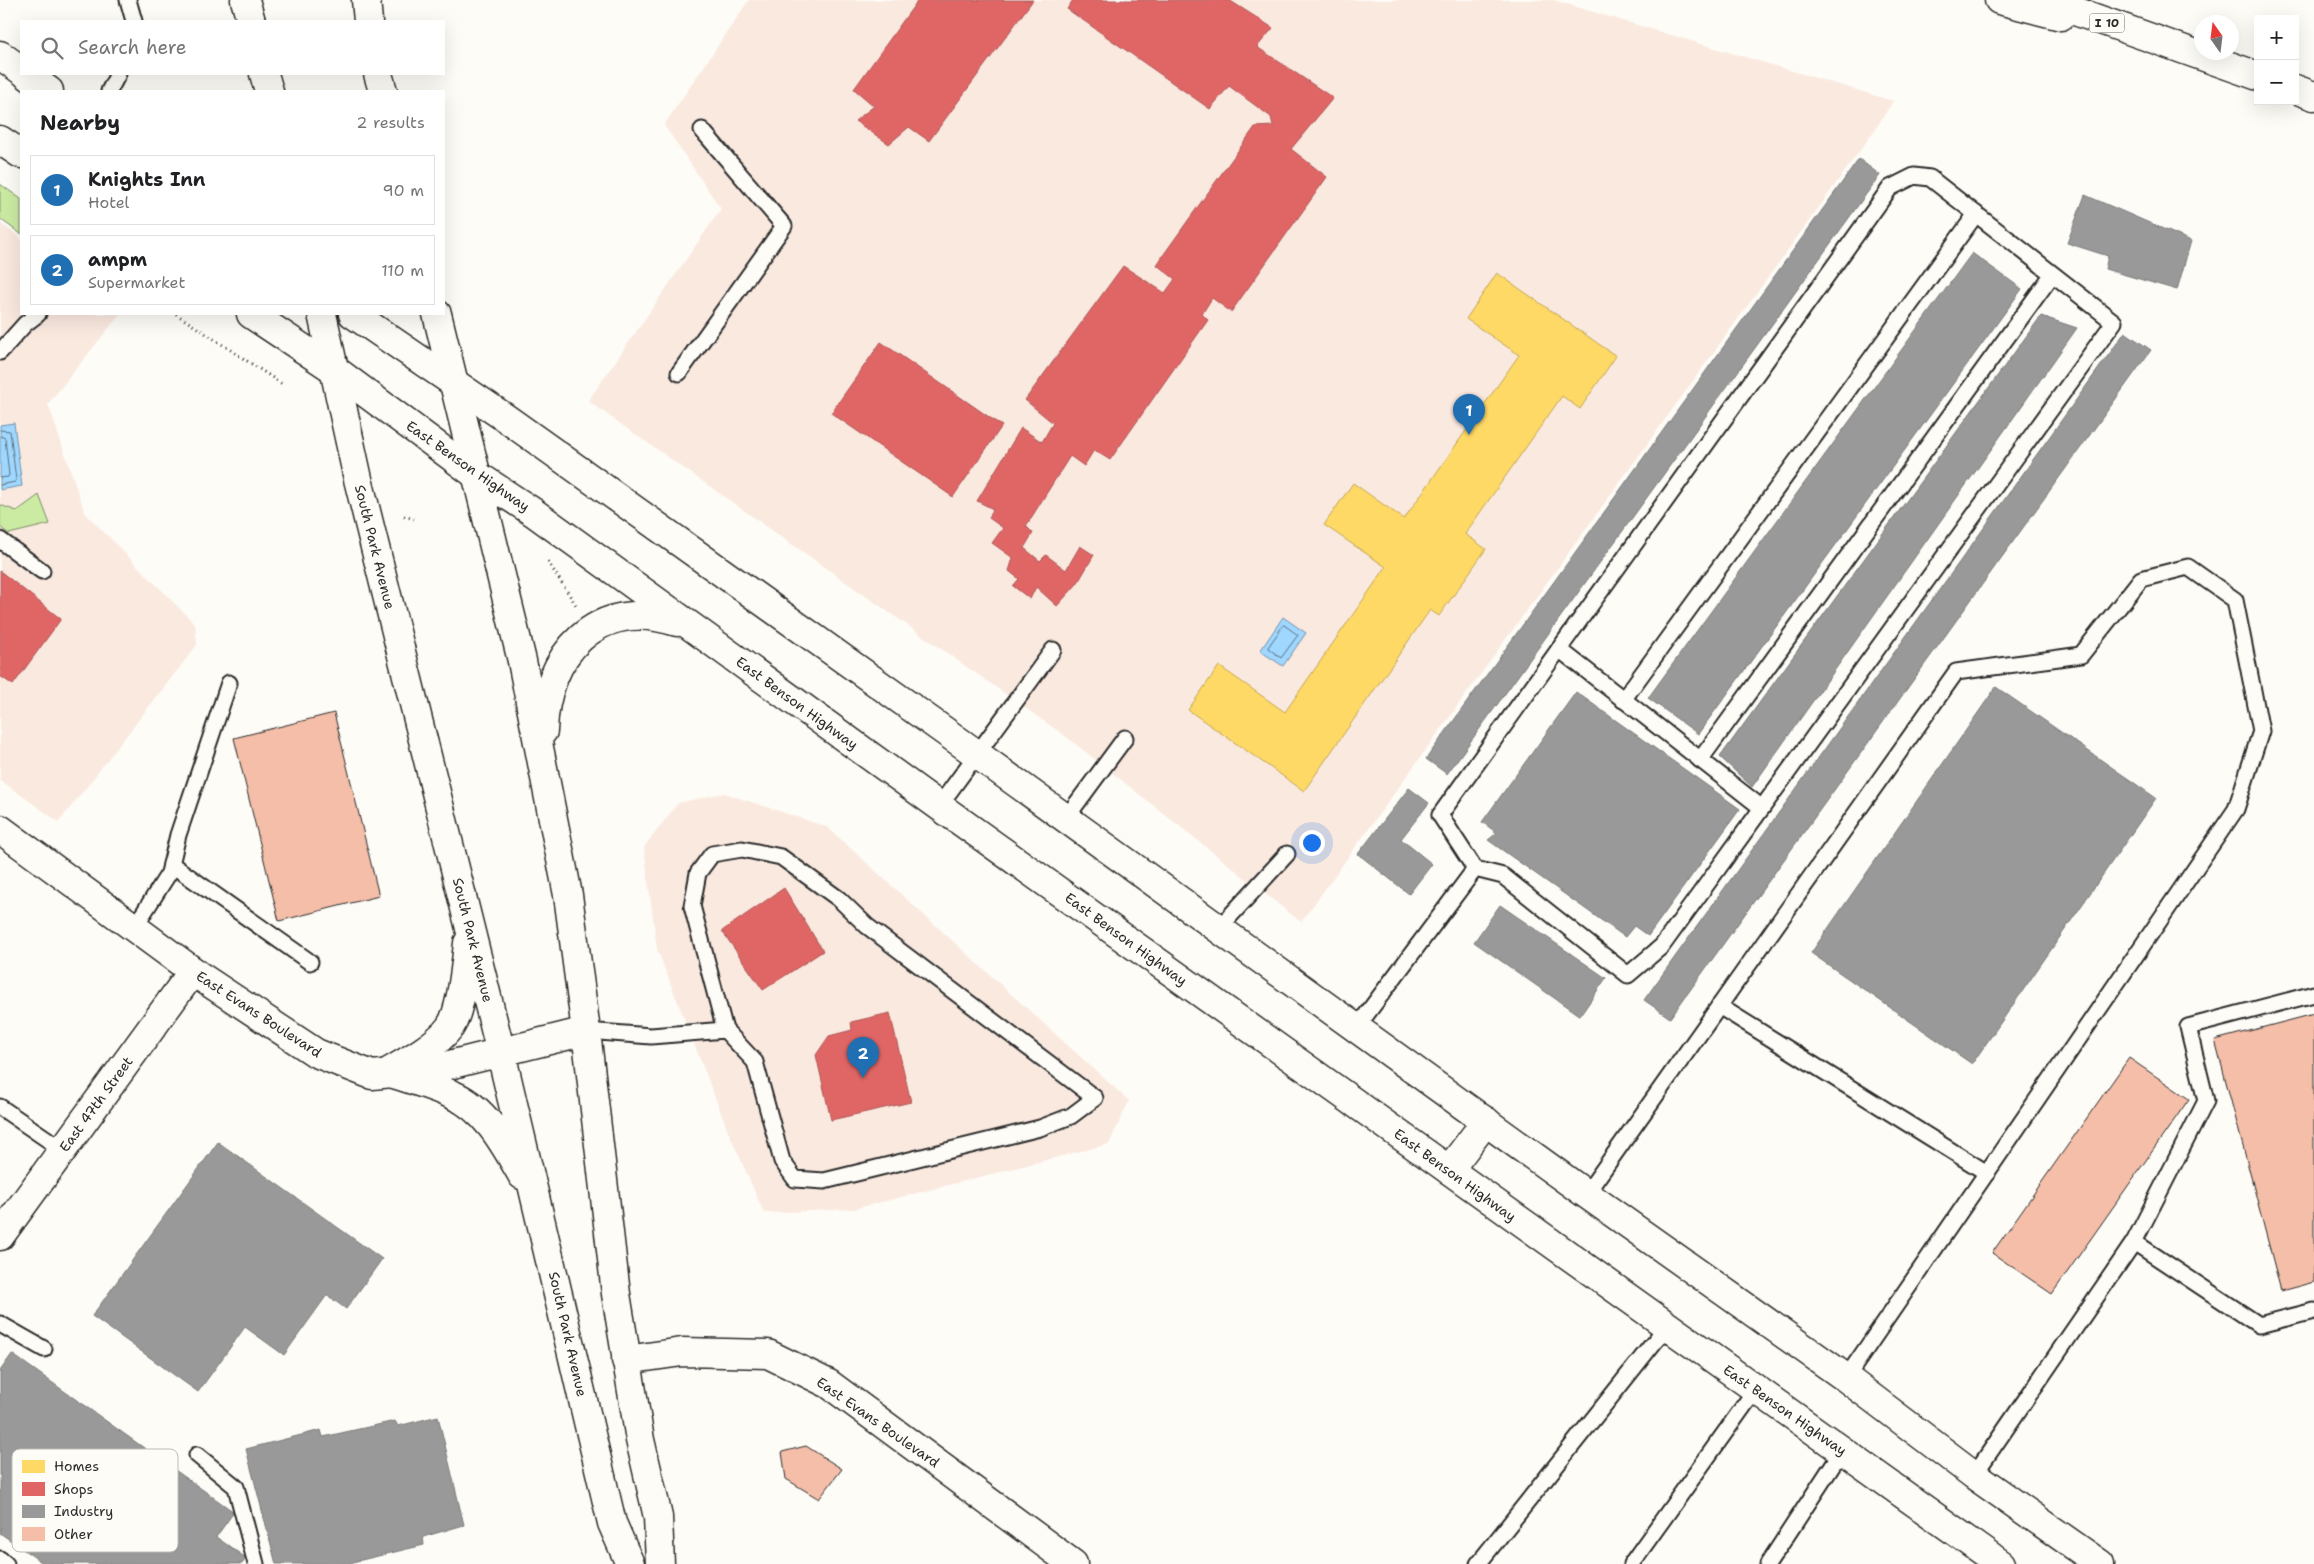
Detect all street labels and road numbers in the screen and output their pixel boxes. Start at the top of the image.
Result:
road number: I 10 [2090,13,2124,32]
street label: East Benson Highway [403,416,533,516]
street label: South Park Avenue [351,483,399,611]
street label: East Benson Highway [732,653,862,753]
street label: South Park Avenue [449,876,497,1004]
street label: East Benson Highway [1061,889,1191,989]
street label: East Evans Boulevard [193,967,325,1061]
street label: East 47th Street [55,1053,137,1155]
street label: East Benson Highway [1390,1125,1520,1225]
street label: South Park Avenue [545,1270,591,1398]
street label: East Benson Highway [1720,1360,1850,1460]
street label: East Evans Boulevard [813,1373,943,1471]

